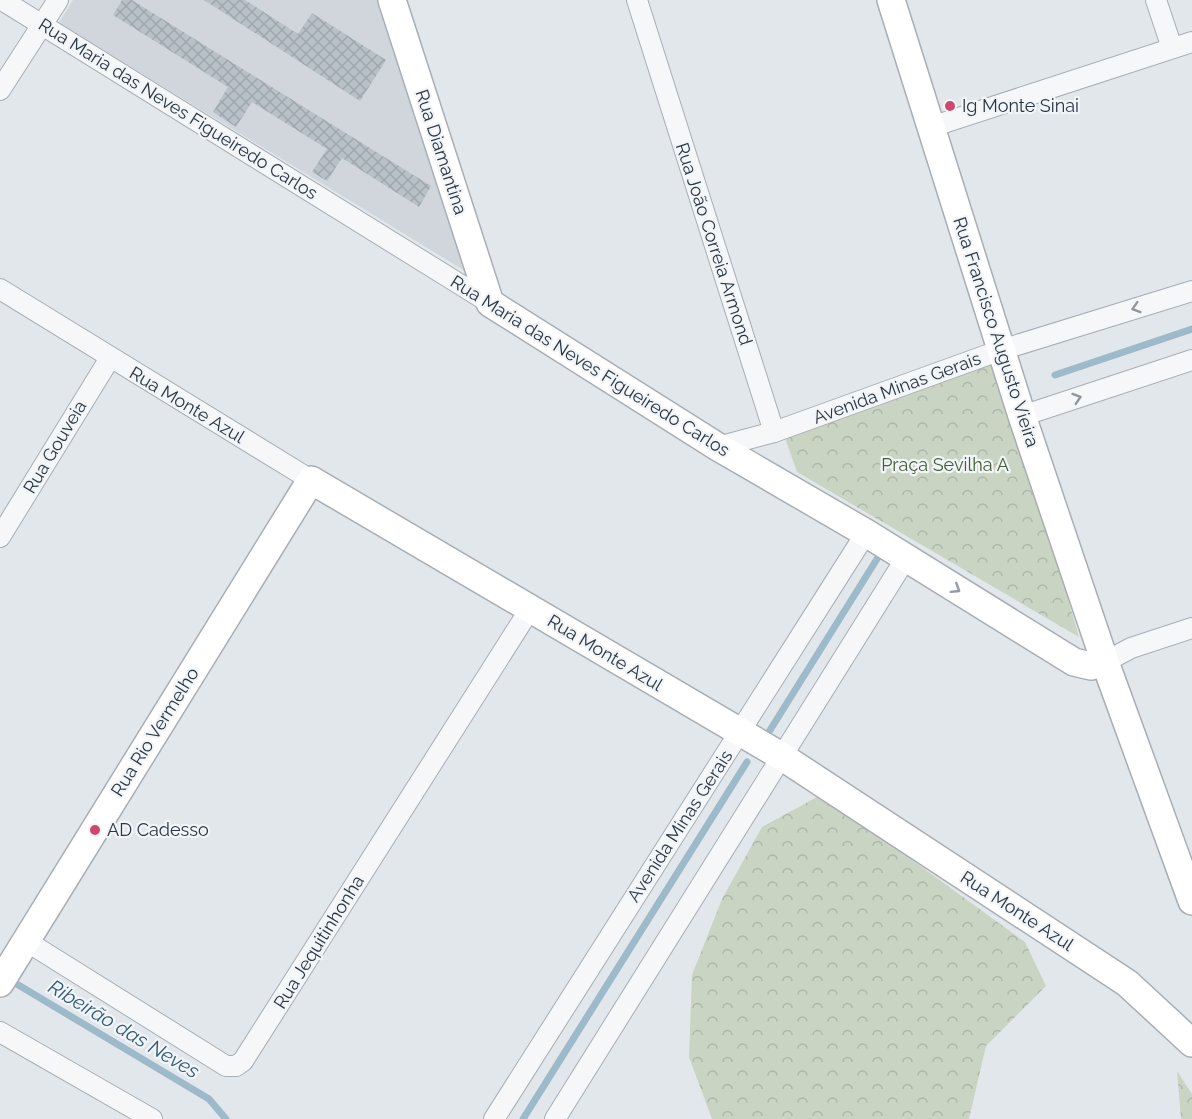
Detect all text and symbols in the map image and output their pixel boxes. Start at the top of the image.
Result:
street label: Rua Maria das Neves Figueiredo Carlos [35,14,322,204]
street label: Rua Diamantina [411,87,472,217]
place label: Ig Monte Sinai [962,95,1079,116]
marker: Ig Monte Sinai [943,99,957,113]
street label: Rua João Correia Armond [672,140,757,348]
street label: Rua Francisco Augusto Vieira [949,214,1044,450]
street label: Rua Maria das Neves Figueiredo Carlos [447,271,734,461]
one-way arrow [1131,301,1142,313]
street label: Avenida Minas Gerais [810,347,984,428]
street label: Rua Monte Azul [126,362,249,447]
one-way arrow [1071,392,1082,405]
street label: Rua Gouveia [19,397,91,497]
park label: Praça Sevilha A [881,454,1009,475]
one-way arrow [949,582,960,593]
street label: Rua Monte Azul [544,610,667,695]
street label: Rua Rio Vermelho [106,663,203,800]
street label: Avenida Minas Gerais [623,746,737,906]
place label: AD Cadesso [107,819,209,840]
marker: AD Cadesso [88,823,102,837]
street label: Rua Monte Azul [957,866,1078,955]
street label: Rua Jequitinhonha [269,871,368,1012]
water label: Ribeirão das Neves [44,975,204,1084]

